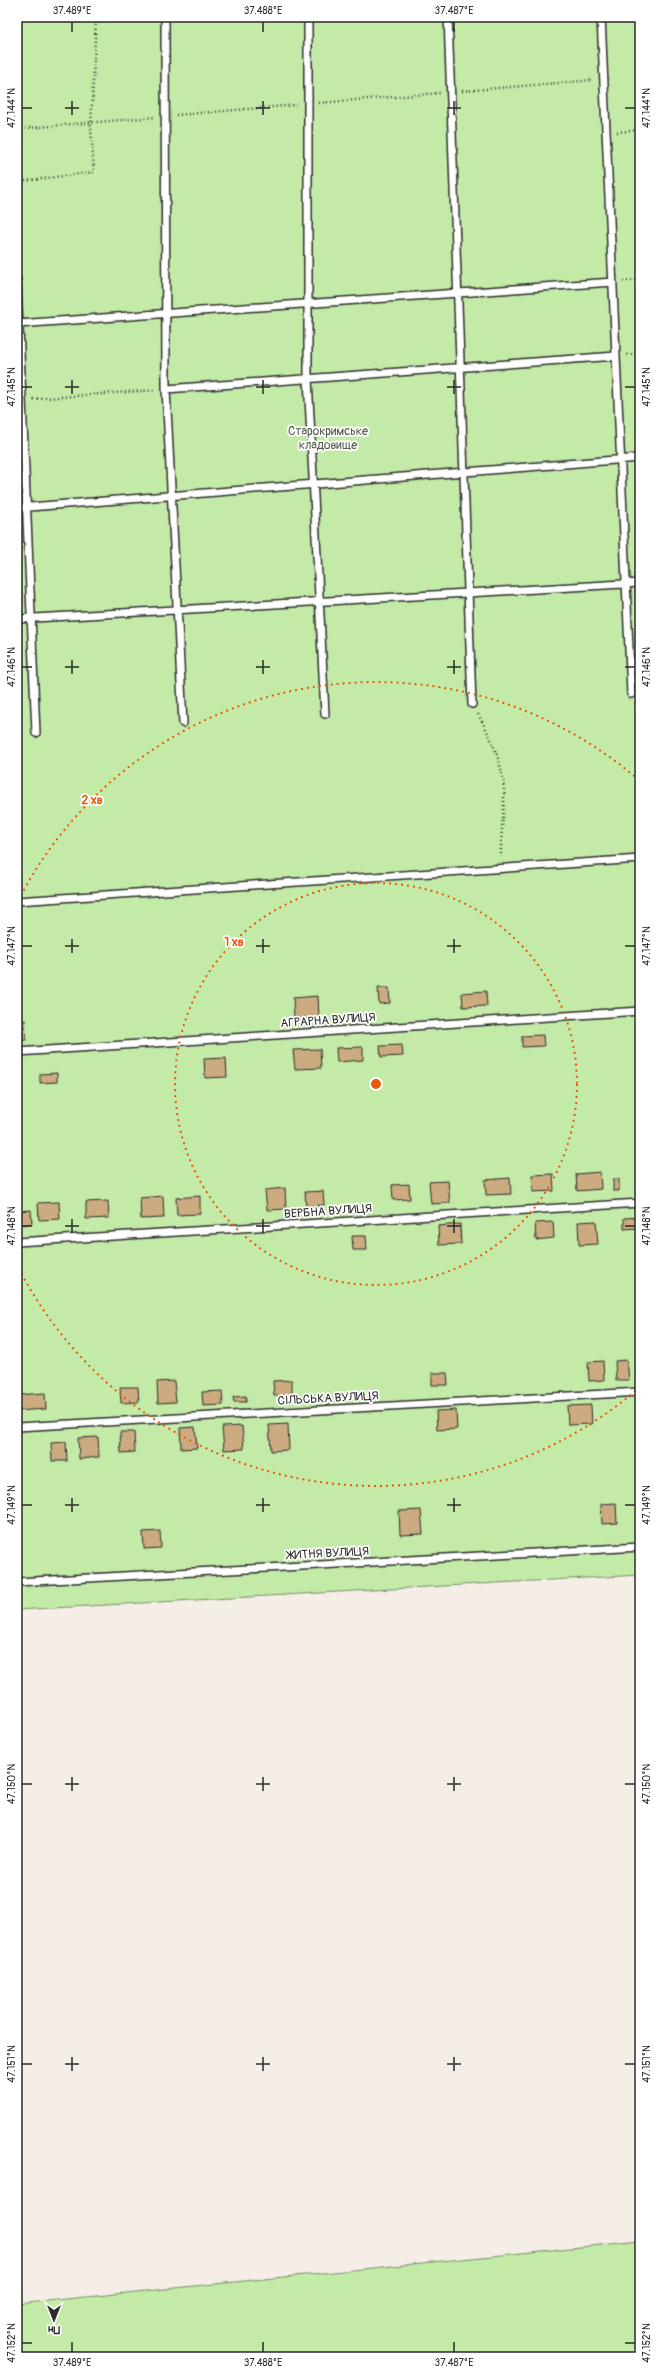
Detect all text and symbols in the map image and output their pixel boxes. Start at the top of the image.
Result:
text: 37.489°E [53,5,91,17]
text: 37.488°E [244,5,282,17]
text: 37.487°E [435,5,473,17]
text: 47.144°N [6,88,18,128]
text: 47.144°N [641,88,653,128]
text: 47.145°N [6,367,18,407]
text: 47.145°N [641,367,653,407]
park label: Старокримське кладовище [288,424,368,453]
text: 47.146°N [6,647,18,687]
text: 47.146°N [641,647,653,687]
text: 2 хв [81,793,103,808]
text: 47.147°N [6,926,18,966]
text: 47.147°N [641,926,653,966]
text: 1 хв [224,935,244,950]
street label: АГРАРНА ВУЛИЦЯ [280,1010,376,1031]
centre of rings [369,1077,383,1091]
street label: ВЕРБНА ВУЛИЦЯ [284,1201,373,1222]
text: 47.148°N [6,1206,18,1246]
text: 47.148°N [641,1206,653,1246]
street label: СІЛЬСЬКА ВУЛИЦЯ [277,1388,379,1409]
text: 47.149°N [6,1485,18,1525]
text: 47.149°N [641,1485,653,1525]
street label: ЖИТНЯ ВУЛИЦЯ [285,1544,369,1563]
text: 47.150°N [6,1763,18,1804]
text: 47.150°N [641,1763,653,1804]
text: 47.151°N [6,2045,18,2083]
text: 47.151°N [641,2045,653,2083]
north arrow [34,2300,74,2340]
text: 47.152°N [6,2323,18,2363]
text: Пн [47,2323,60,2336]
text: 47.152°N [641,2323,653,2363]
text: 37.489°E [53,2357,91,2369]
text: 37.488°E [244,2357,282,2369]
text: 37.487°E [435,2357,473,2369]

